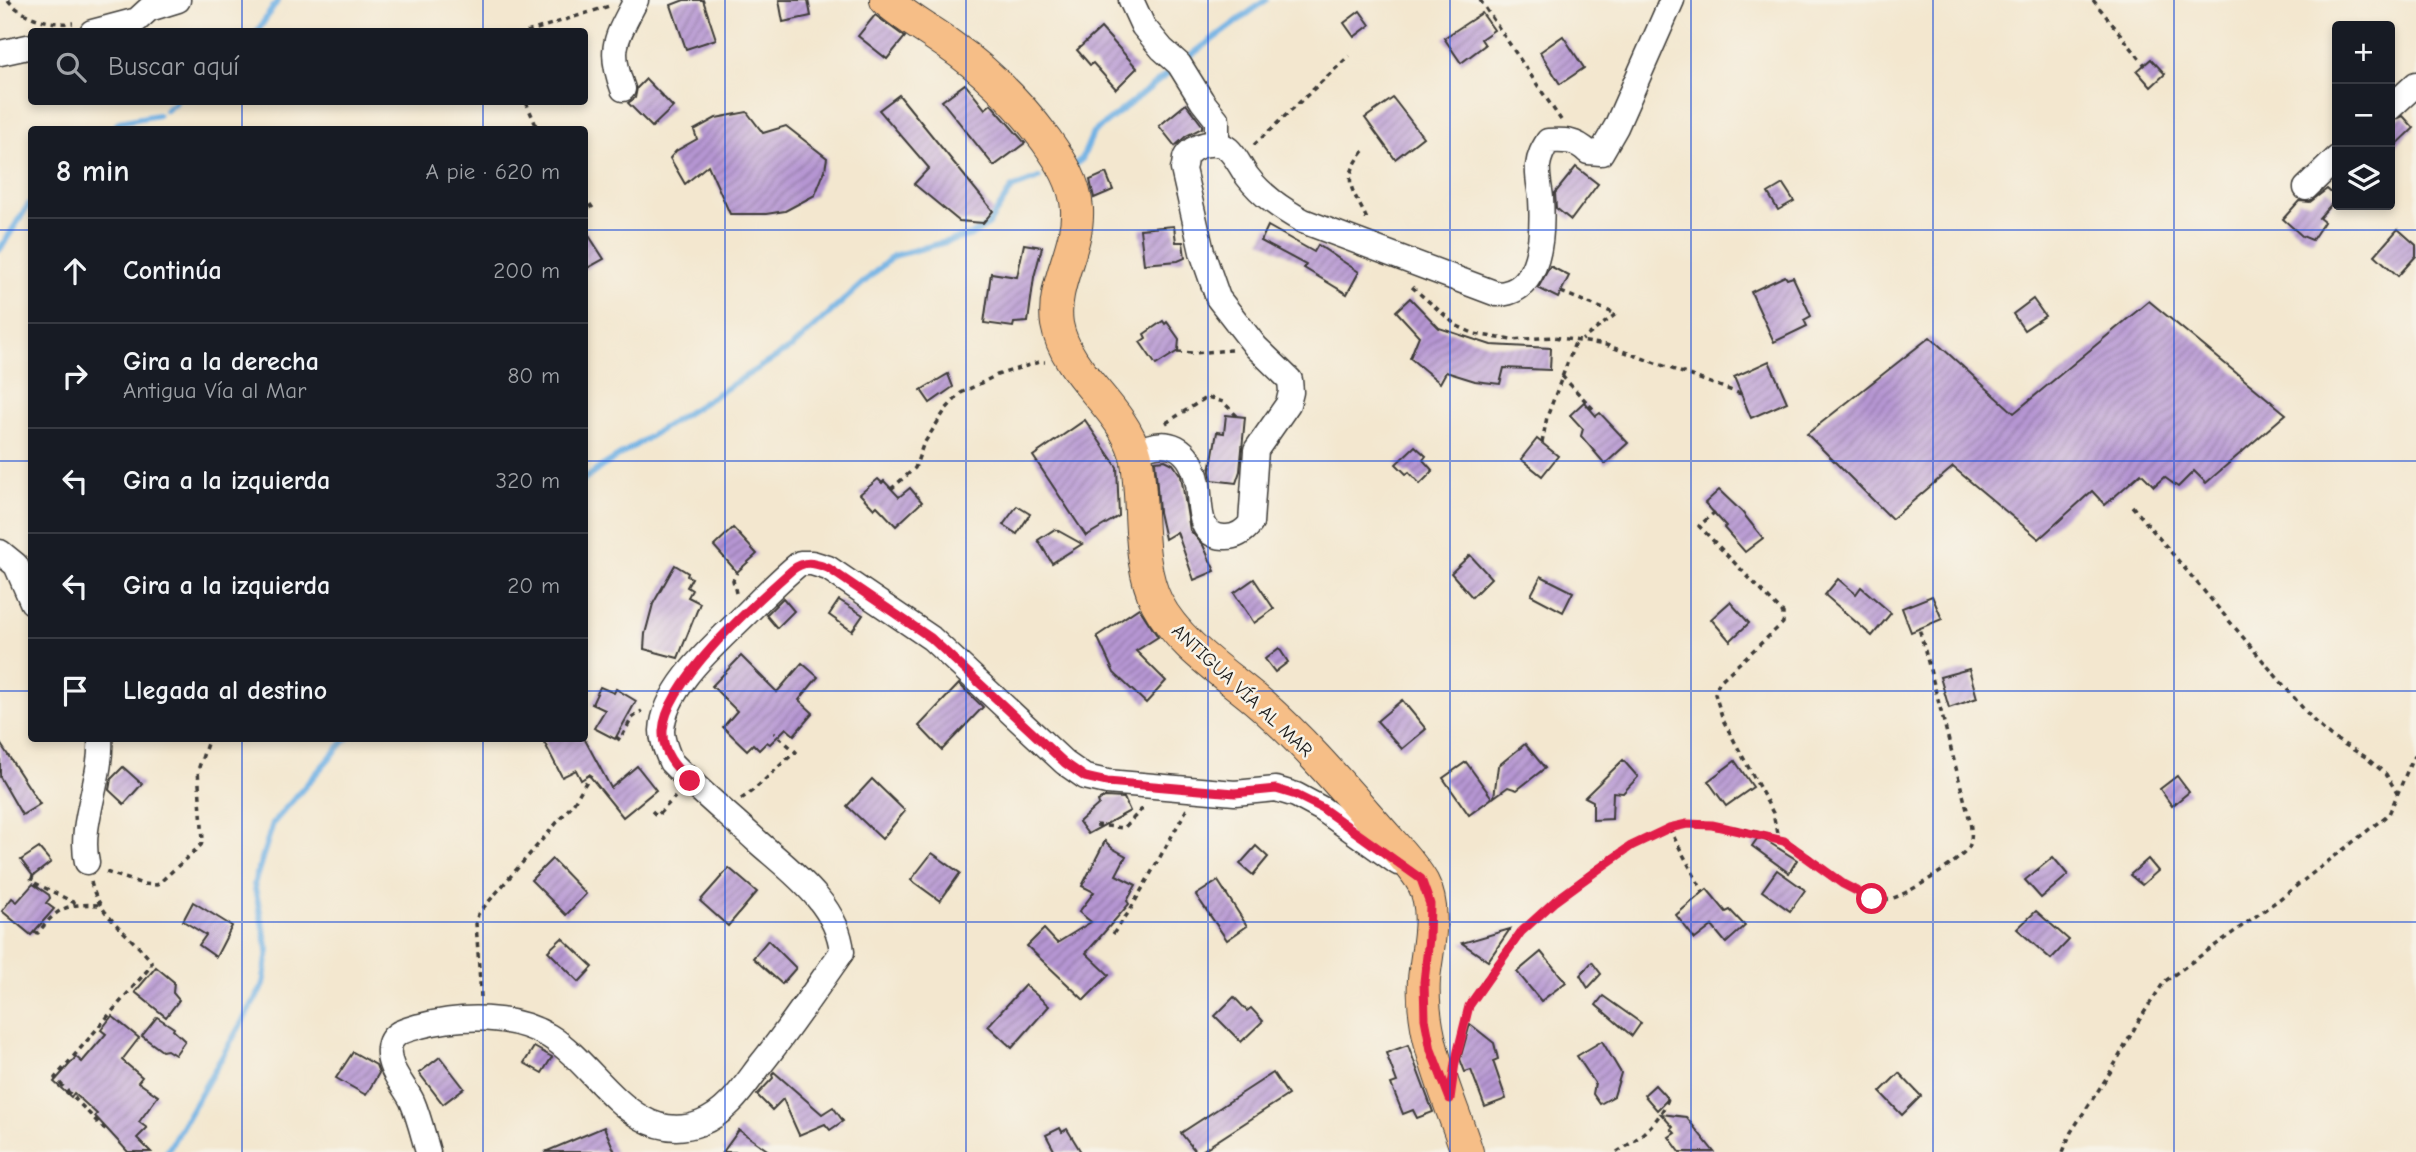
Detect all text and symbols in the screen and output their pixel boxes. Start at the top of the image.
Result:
map controls [2332,21,2395,210]
button: + [2332,21,2395,84]
search box [28,28,588,105]
icon: search [52,48,90,86]
text: Buscar aquí [108,52,239,82]
button: − [2332,84,2395,147]
button: layers [2332,147,2395,210]
text: 8 min [56,154,130,189]
text: A pie · 620 m [425,158,560,185]
icon: ahead [56,252,94,290]
text: Continúa [123,256,222,286]
text: 200 m [493,257,560,284]
text: Gira a la derecha [123,347,319,377]
icon: right [56,357,94,395]
text: 80 m [507,362,560,389]
text: Antigua Vía al Mar [123,377,306,404]
icon: left [56,462,94,500]
text: Gira a la izquierda [123,466,330,496]
text: 320 m [496,467,560,494]
icon: left [56,567,94,605]
text: Gira a la izquierda [123,571,330,601]
text: 20 m [507,572,560,599]
street label: ANTIGUA VÍA AL MAR [1167,620,1317,762]
icon: arrive [56,672,94,710]
text: Llegada al destino [123,676,327,706]
route end [674,765,705,796]
route start [1856,883,1887,914]

